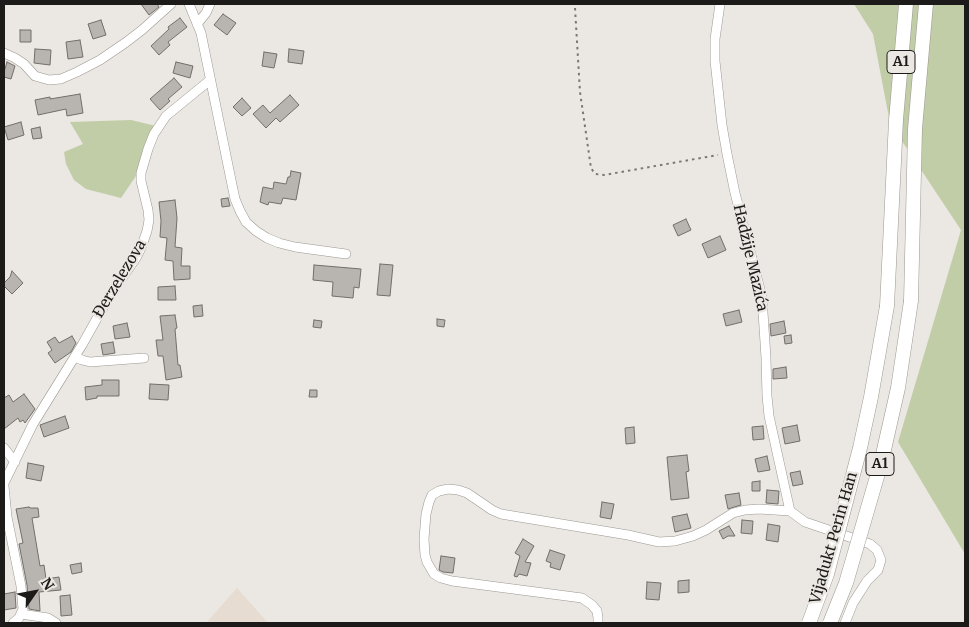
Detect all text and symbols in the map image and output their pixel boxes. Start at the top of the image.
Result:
road number: A1 [887,51,915,74]
street label: Hadžije Mazića [729,203,771,313]
street label: Đerzelezova [90,237,150,321]
road number: A1 [866,452,894,476]
street label: Vijadukt Perin Han [807,470,861,606]
north arrow [10,567,60,617]
text: N [37,574,58,593]

